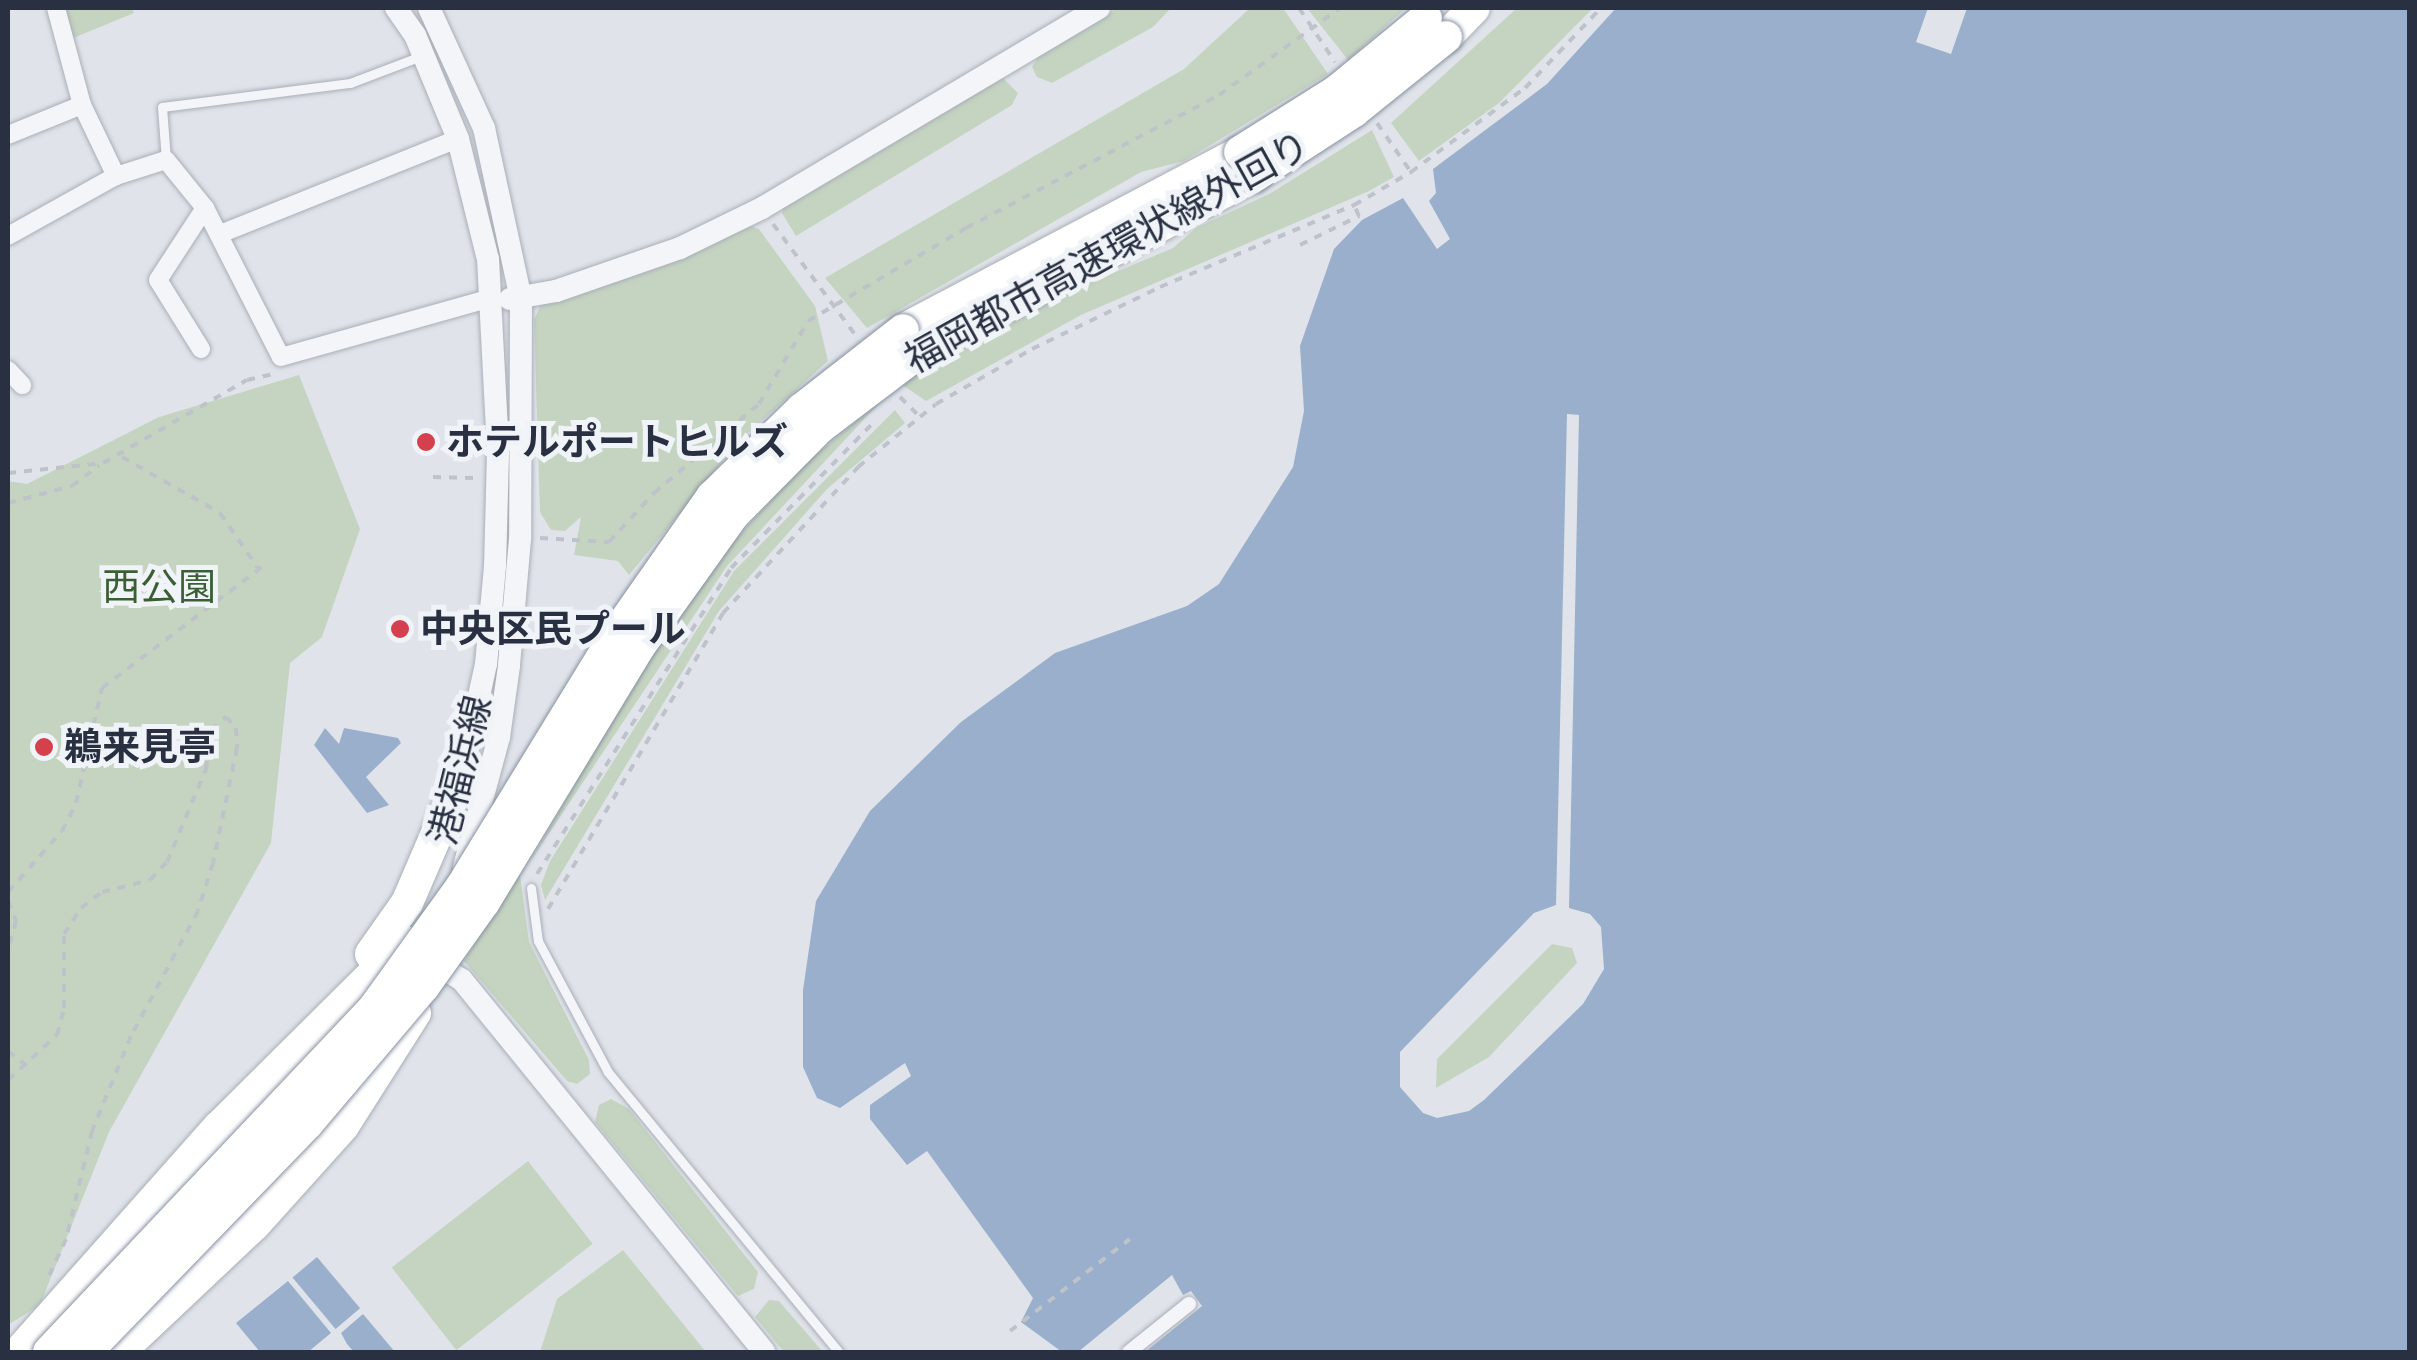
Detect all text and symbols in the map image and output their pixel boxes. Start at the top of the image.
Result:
street label: 福岡都市高速環状線外回り [897,122,1317,382]
place label: ホテルポートヒルズ [446,419,788,465]
marker: ホテルポートヒルズ [415,431,437,453]
park label: 西公園 [102,564,216,610]
place label: 中央区民プール [420,606,686,652]
marker: 中央区民プール [389,618,411,640]
street label: 港福浜線 [419,691,501,849]
place label: 鵜来見亭 [64,724,216,770]
marker: 鵜来見亭 [33,736,55,758]

